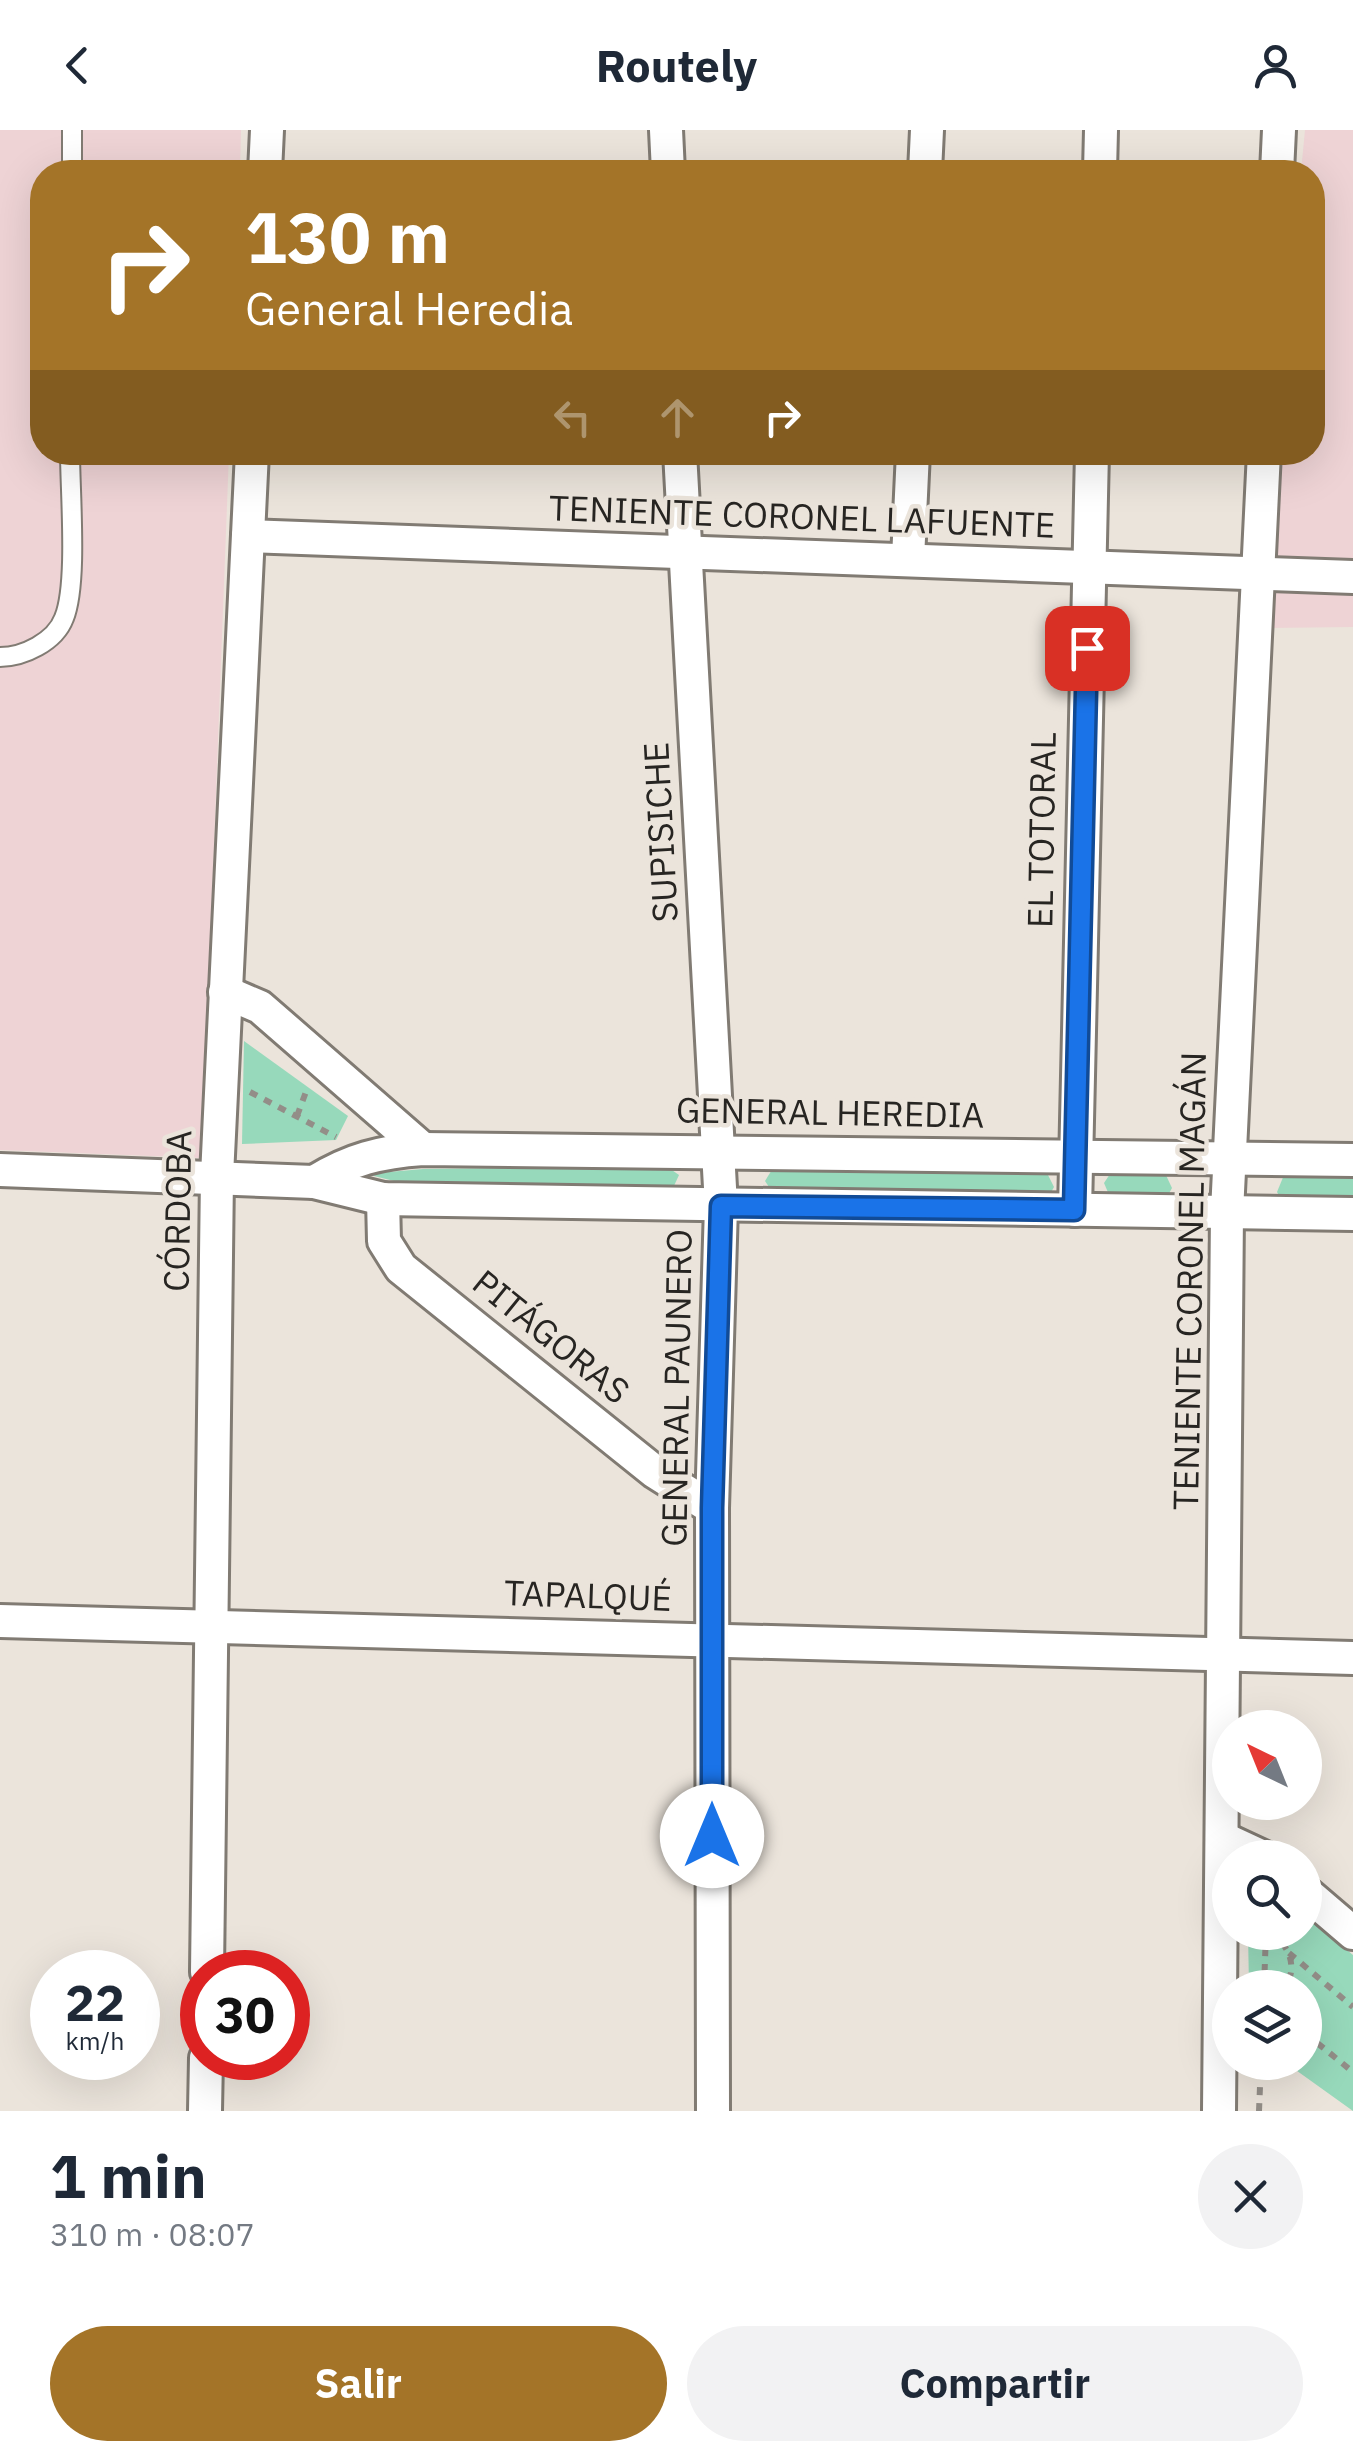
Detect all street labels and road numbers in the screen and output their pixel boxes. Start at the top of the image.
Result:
street label: TENIENTE CORONEL LAFUENTE [548,484,1056,548]
street label: EL TOTORAL [1016,732,1066,928]
street label: SUPISICHE [632,741,688,923]
street label: TENIENTE CORONEL MAGÁN [1162,1051,1216,1511]
street label: GENERAL HEREDIA [675,1086,985,1138]
street label: CÓRDOBA [153,1130,201,1292]
street label: GENERAL PAUNERO [650,1229,702,1547]
street label: PITÁGORAS [464,1259,640,1414]
street label: TAPALQUÉ [503,1569,673,1621]

